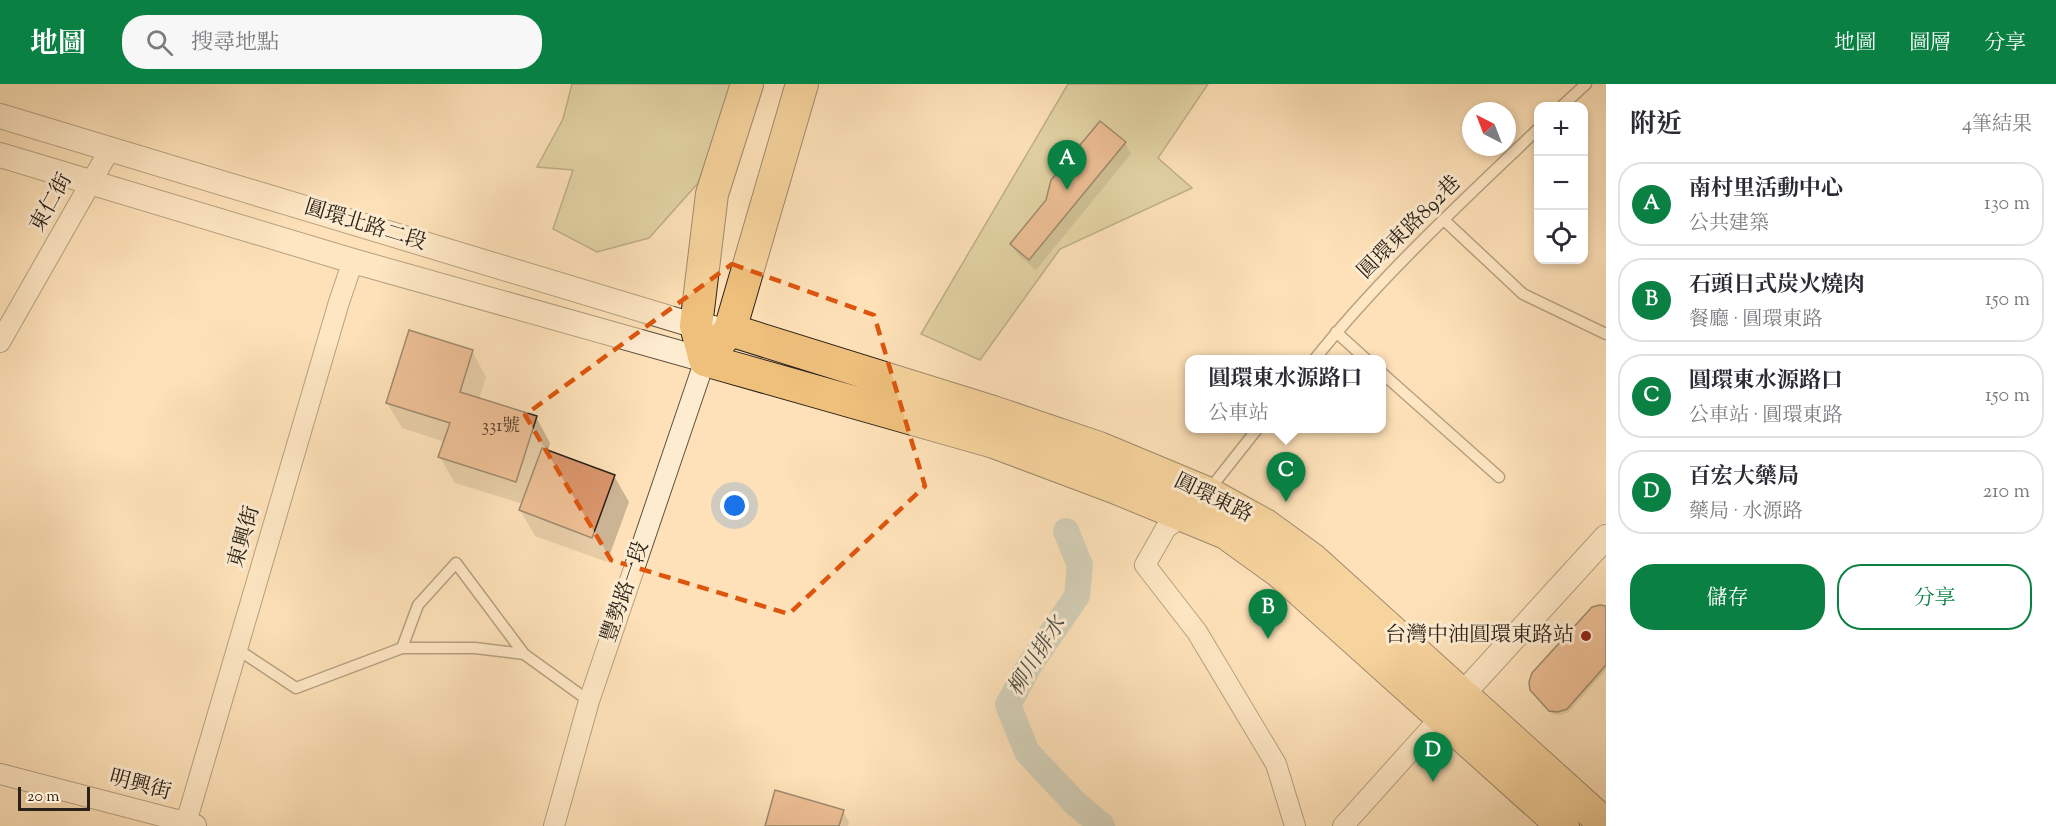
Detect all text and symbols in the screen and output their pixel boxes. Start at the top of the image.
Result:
search box [122,15,542,69]
text: 地圖 [30,25,86,65]
icon: search [143,26,176,59]
text: 搜尋地點 [191,28,279,60]
text: 地圖 [1834,29,1876,59]
text: 圖層 [1909,29,1951,59]
text: 分享 [1984,29,2026,59]
north arrow [1462,102,1516,156]
map controls [1534,102,1588,264]
button: + [1534,102,1588,156]
text: 附近 [1630,107,1682,144]
text: 4筆結果 [1962,111,2032,140]
pin: A [1048,141,1086,190]
button: − [1534,156,1588,210]
street label: 東仁街 [24,168,80,238]
street label: 圓環東路892巷 [1351,169,1469,287]
text: 南村里活動中心 [1689,174,1843,206]
text: A [1643,190,1660,219]
text: 130 m [1984,190,2030,219]
street label: 圓環北路二段 [300,193,430,259]
button: locate [1534,210,1588,264]
text: 公共建築 [1689,210,1769,239]
text: 石頭日式炭火燒肉 [1689,270,1865,302]
text: B [1645,286,1658,315]
text: 150 m [1985,286,2030,315]
text: 餐廳 · 圓環東路 [1689,306,1823,335]
popup [1185,355,1386,433]
text: 圓環東水源路口 [1208,364,1363,396]
text: 圓環東水源路口 [1689,366,1843,398]
text: C [1643,382,1660,411]
text: 150 m [1985,382,2030,411]
text: 公車站 [1208,400,1268,429]
text: 公車站 · 圓環東路 [1689,402,1843,431]
house number: 331號 [482,414,520,440]
pin: C [1266,452,1306,502]
text: 百宏大藥局 [1689,462,1799,494]
street label: 圓環東路 [1169,467,1257,531]
text: D [1644,478,1659,507]
text: 210 m [1983,478,2030,507]
your location [720,491,749,520]
text: 藥局 · 水源路 [1689,498,1803,527]
street label: 東興街 [222,503,268,571]
street label: 豐勢路一段 [595,537,657,647]
button: 儲存 [1630,564,1825,630]
button: 分享 [1837,564,2032,630]
pin: B [1248,590,1288,639]
water label: 柳川排水 [1001,610,1076,703]
place label: 台灣中油圓環東路站 [1385,621,1574,651]
marker: 台灣中油圓環東路站 [1579,629,1593,643]
pin: D [1414,732,1452,782]
street label: 明興街 [106,763,174,809]
scale bar [18,784,90,812]
text: 20 m [27,786,60,809]

